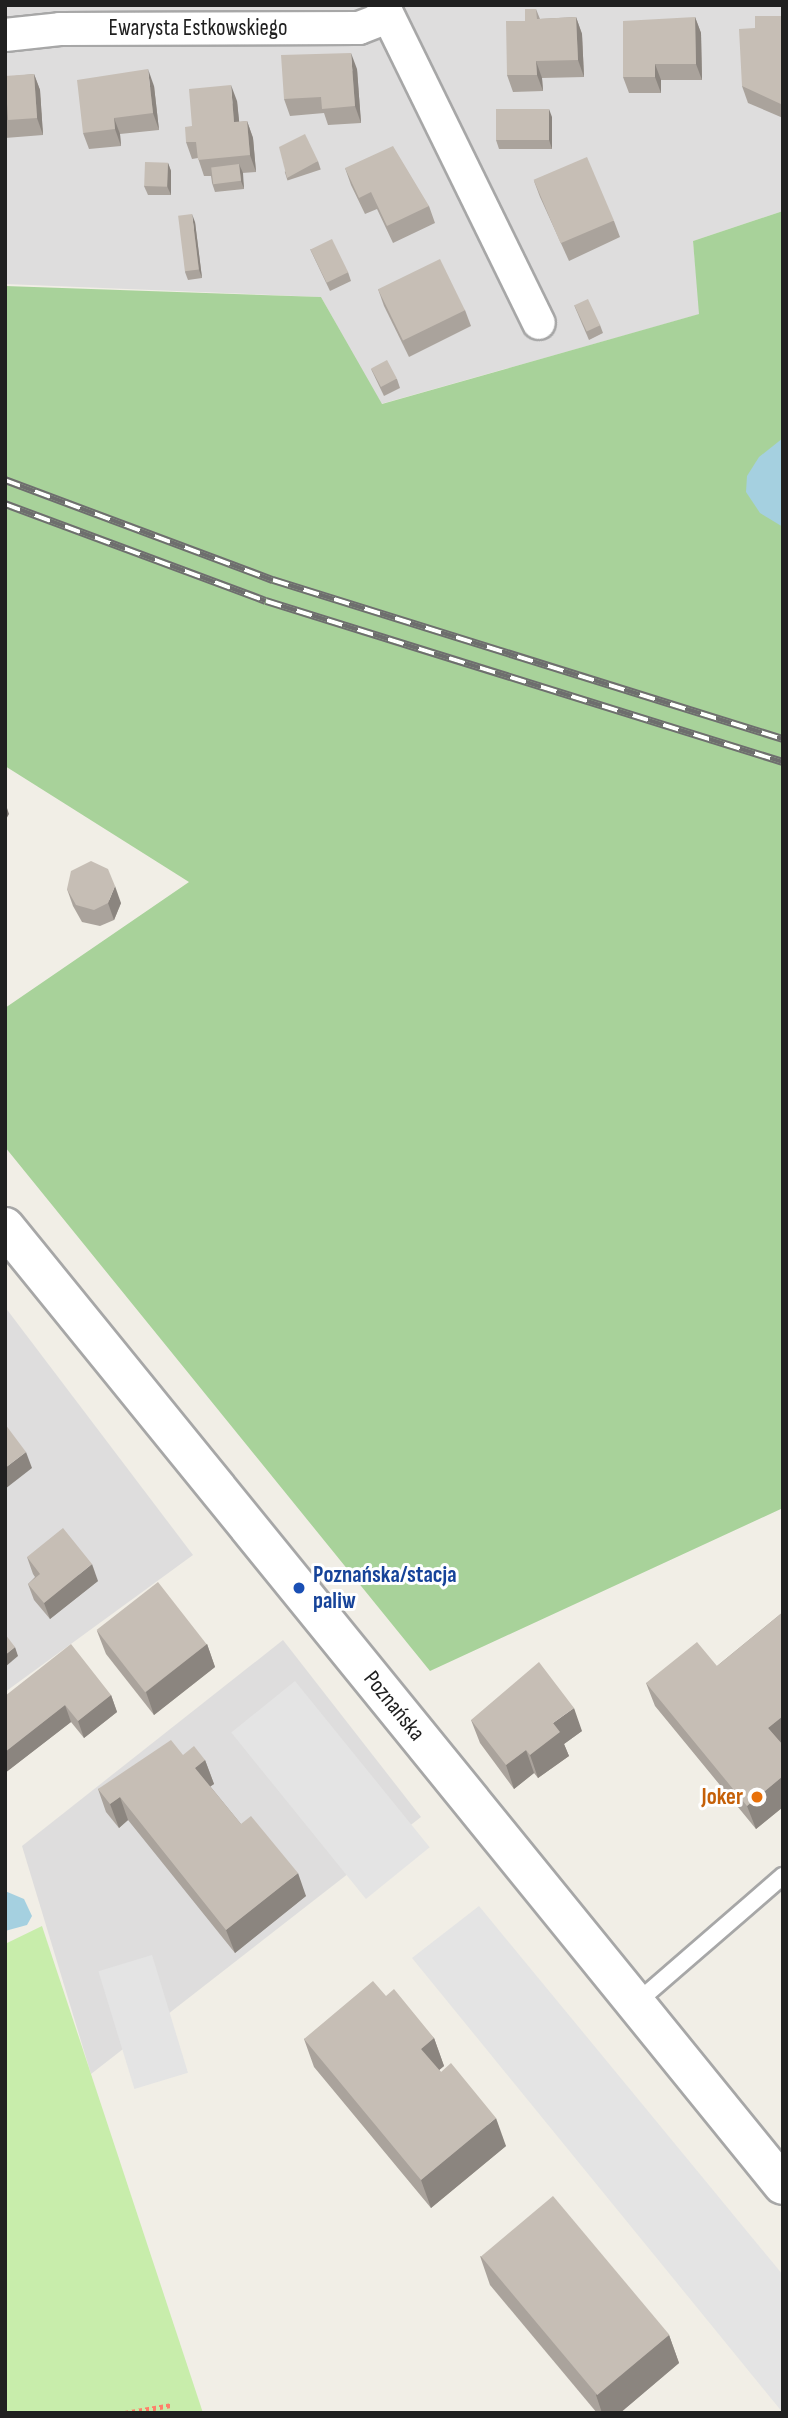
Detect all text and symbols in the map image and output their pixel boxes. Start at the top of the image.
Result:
street label: Ewarysta Estkowskiego [109,14,287,42]
place label: Poznańska/stacja paliw [313,1561,457,1615]
marker: Poznańska/stacja paliw [291,1580,307,1596]
street label: Poznańska [358,1666,430,1746]
place label: Joker [702,1783,743,1811]
marker: Joker [749,1789,765,1805]

